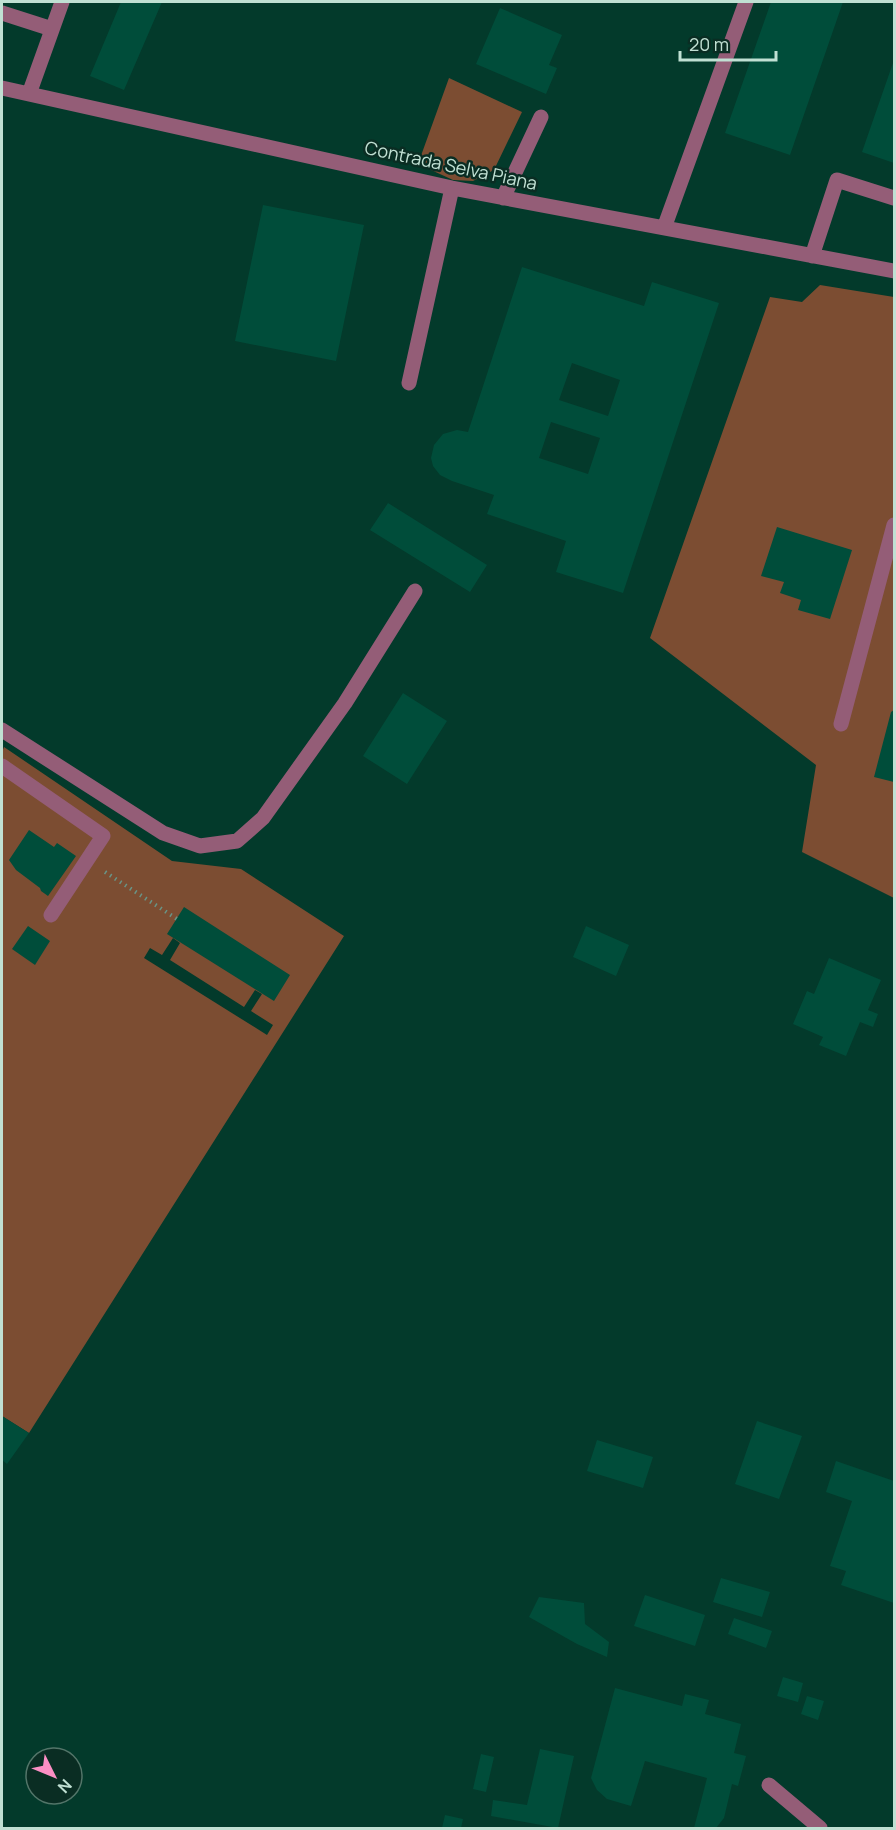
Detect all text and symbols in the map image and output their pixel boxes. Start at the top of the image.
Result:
scale bar [680,24,776,62]
text: 20 m [689,32,729,56]
street label: Contrada Selva Piana [363,135,540,195]
north arrow [24,1746,84,1806]
text: N [53,1775,77,1798]

